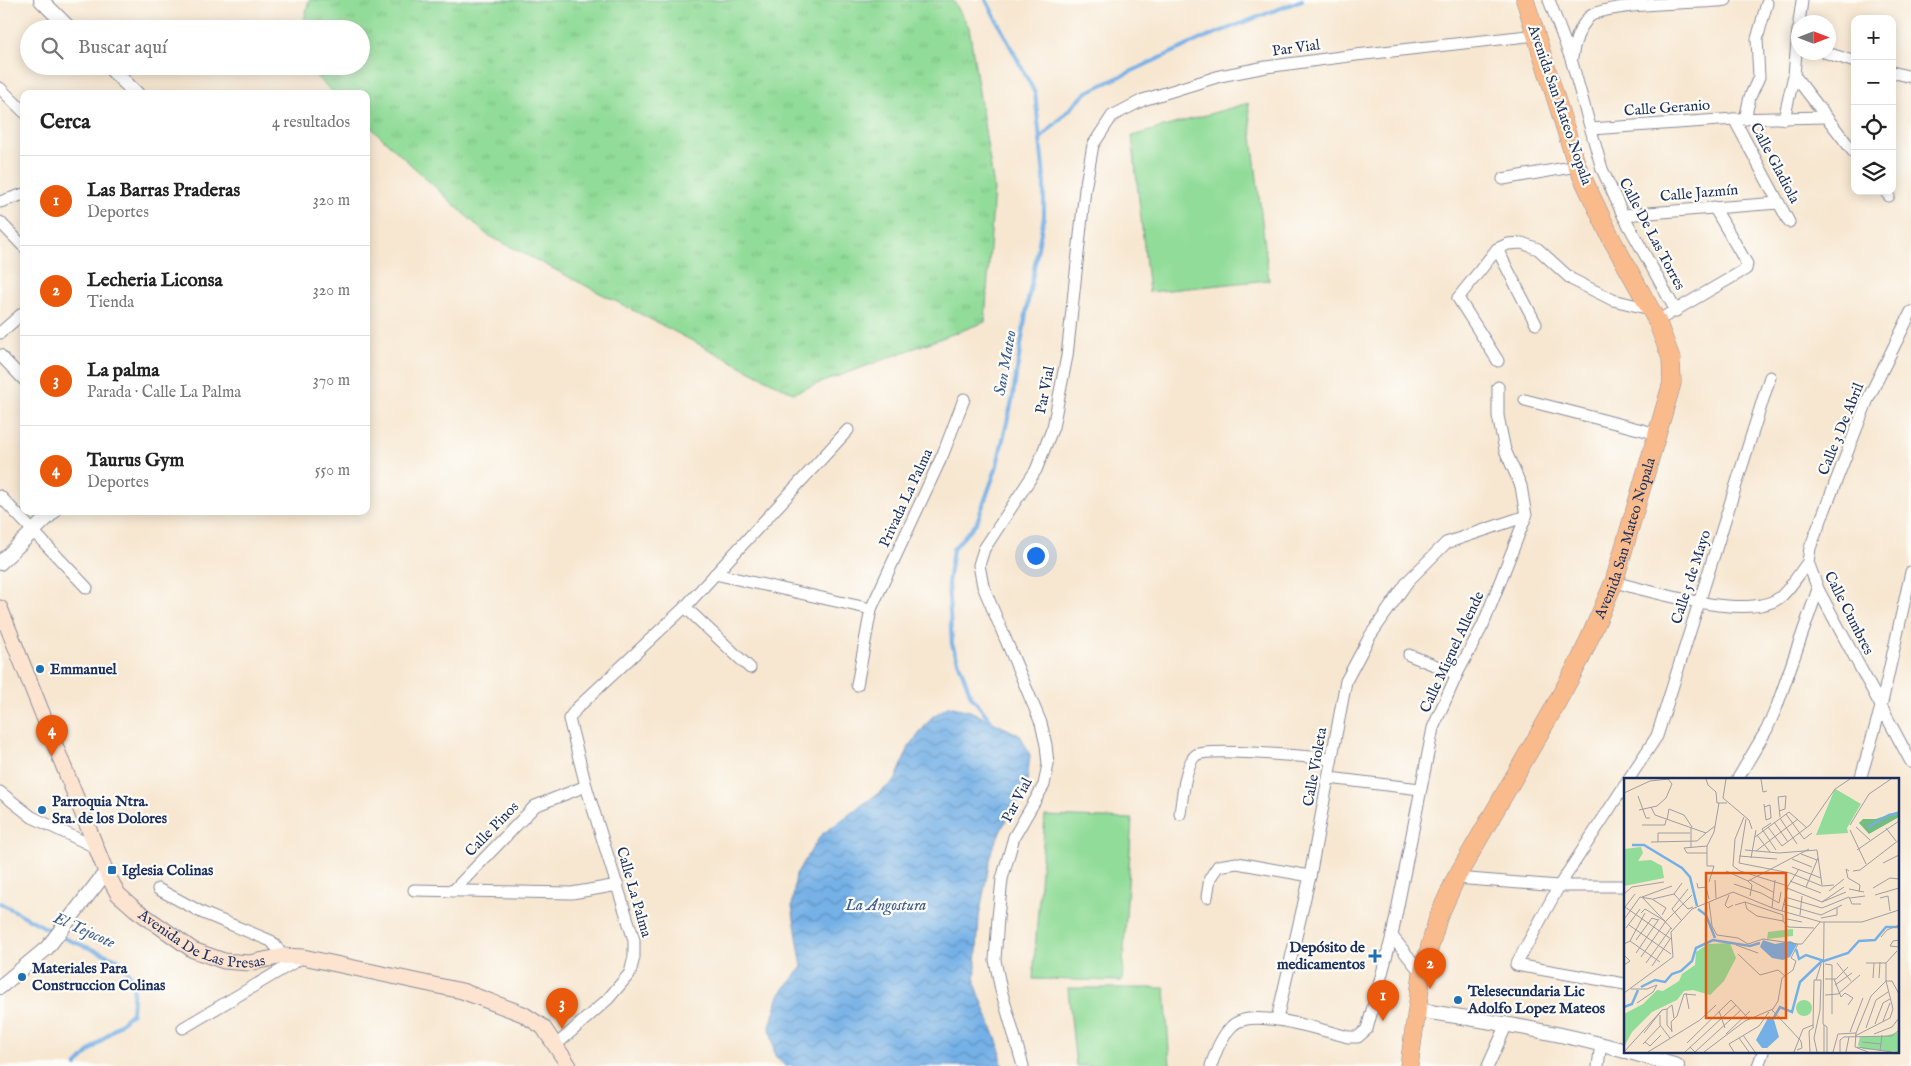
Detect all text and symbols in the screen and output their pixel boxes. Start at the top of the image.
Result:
north arrow [1791,15,1836,60]
map controls [1851,15,1896,195]
button: + [1851,15,1896,60]
search box [20,20,370,75]
street label: Avenida San Mateo Nopala [1523,21,1597,188]
icon: search [38,34,66,62]
street label: Par Vial [1271,35,1322,61]
text: Buscar aquí [78,36,167,60]
button: − [1851,60,1896,105]
street label: Calle Geranio [1623,96,1711,120]
button: locate [1851,105,1896,150]
text: Cerca [40,109,90,136]
text: 4 resultados [272,113,350,133]
street label: Calle Gladiola [1746,119,1804,207]
button: layers [1851,150,1896,195]
street label: Calle De Las Torres [1614,175,1690,293]
text: Las Barras Praderas [87,179,240,203]
street label: Calle Jazmín [1659,180,1739,206]
text: 1 [53,191,59,211]
text: 320 m [313,191,350,211]
text: Deportes [87,203,149,223]
text: Lecheria Liconsa [87,269,223,293]
text: 2 [52,281,60,301]
text: 320 m [313,281,350,301]
text: Tienda [87,293,134,313]
water label: San Mateo [990,329,1022,397]
text: La palma [87,359,159,383]
street label: Par Vial [1031,364,1059,416]
text: 3 [53,371,59,391]
text: 370 m [313,371,350,391]
street label: Calle 3 De Abril [1814,379,1869,478]
text: Parada · Calle La Palma [87,383,241,403]
street label: Privada La Palma [875,445,937,550]
text: Taurus Gym [87,449,184,473]
street label: Avenida San Mateo Nopala [1589,455,1659,623]
text: 4 [52,461,60,481]
text: 550 m [315,461,350,481]
text: Deportes [87,473,149,493]
street label: Calle 5 de Mayo [1667,527,1715,627]
your location [1023,543,1049,569]
street label: Calle Cumbres [1820,568,1878,658]
street label: Calle Miguel Allende [1416,588,1489,716]
place label: Emmanuel [50,660,118,679]
marker: Emmanuel [34,663,46,675]
pin: 4 [36,715,68,756]
street label: Calle Violeta [1299,726,1331,808]
street label: Par Vial [997,773,1037,826]
inset map [1624,778,1898,1054]
place label: Parroquia Ntra. Sra. de los Dolores [52,792,168,828]
street label: Calle Pinos [461,797,523,861]
marker: Parroquia Ntra. Sra. de los Dolores [36,804,48,816]
street label: Calle La Palma [612,845,656,940]
place label: Iglesia Colinas [122,861,214,880]
marker: Iglesia Colinas [106,864,118,876]
water label: La Angostura [845,896,926,916]
street label: Avenida De Las Presas [134,904,267,972]
water label: El Tejocote [49,908,118,954]
place label: Depósito de medicamentos [1277,938,1366,974]
pin: 2 [1414,948,1446,989]
marker: Depósito de medicamentos [1369,950,1381,962]
place label: Materiales Para Construccion Colinas [32,959,166,995]
marker: Materiales Para Construccion Colinas [16,971,28,983]
pin: 1 [1367,980,1399,1021]
place label: Telesecundaria Lic Adolfo Lopez Mateos [1467,982,1606,1018]
pin: 3 [546,988,578,1029]
marker: Telesecundaria Lic Adolfo Lopez Mateos [1452,994,1464,1006]

